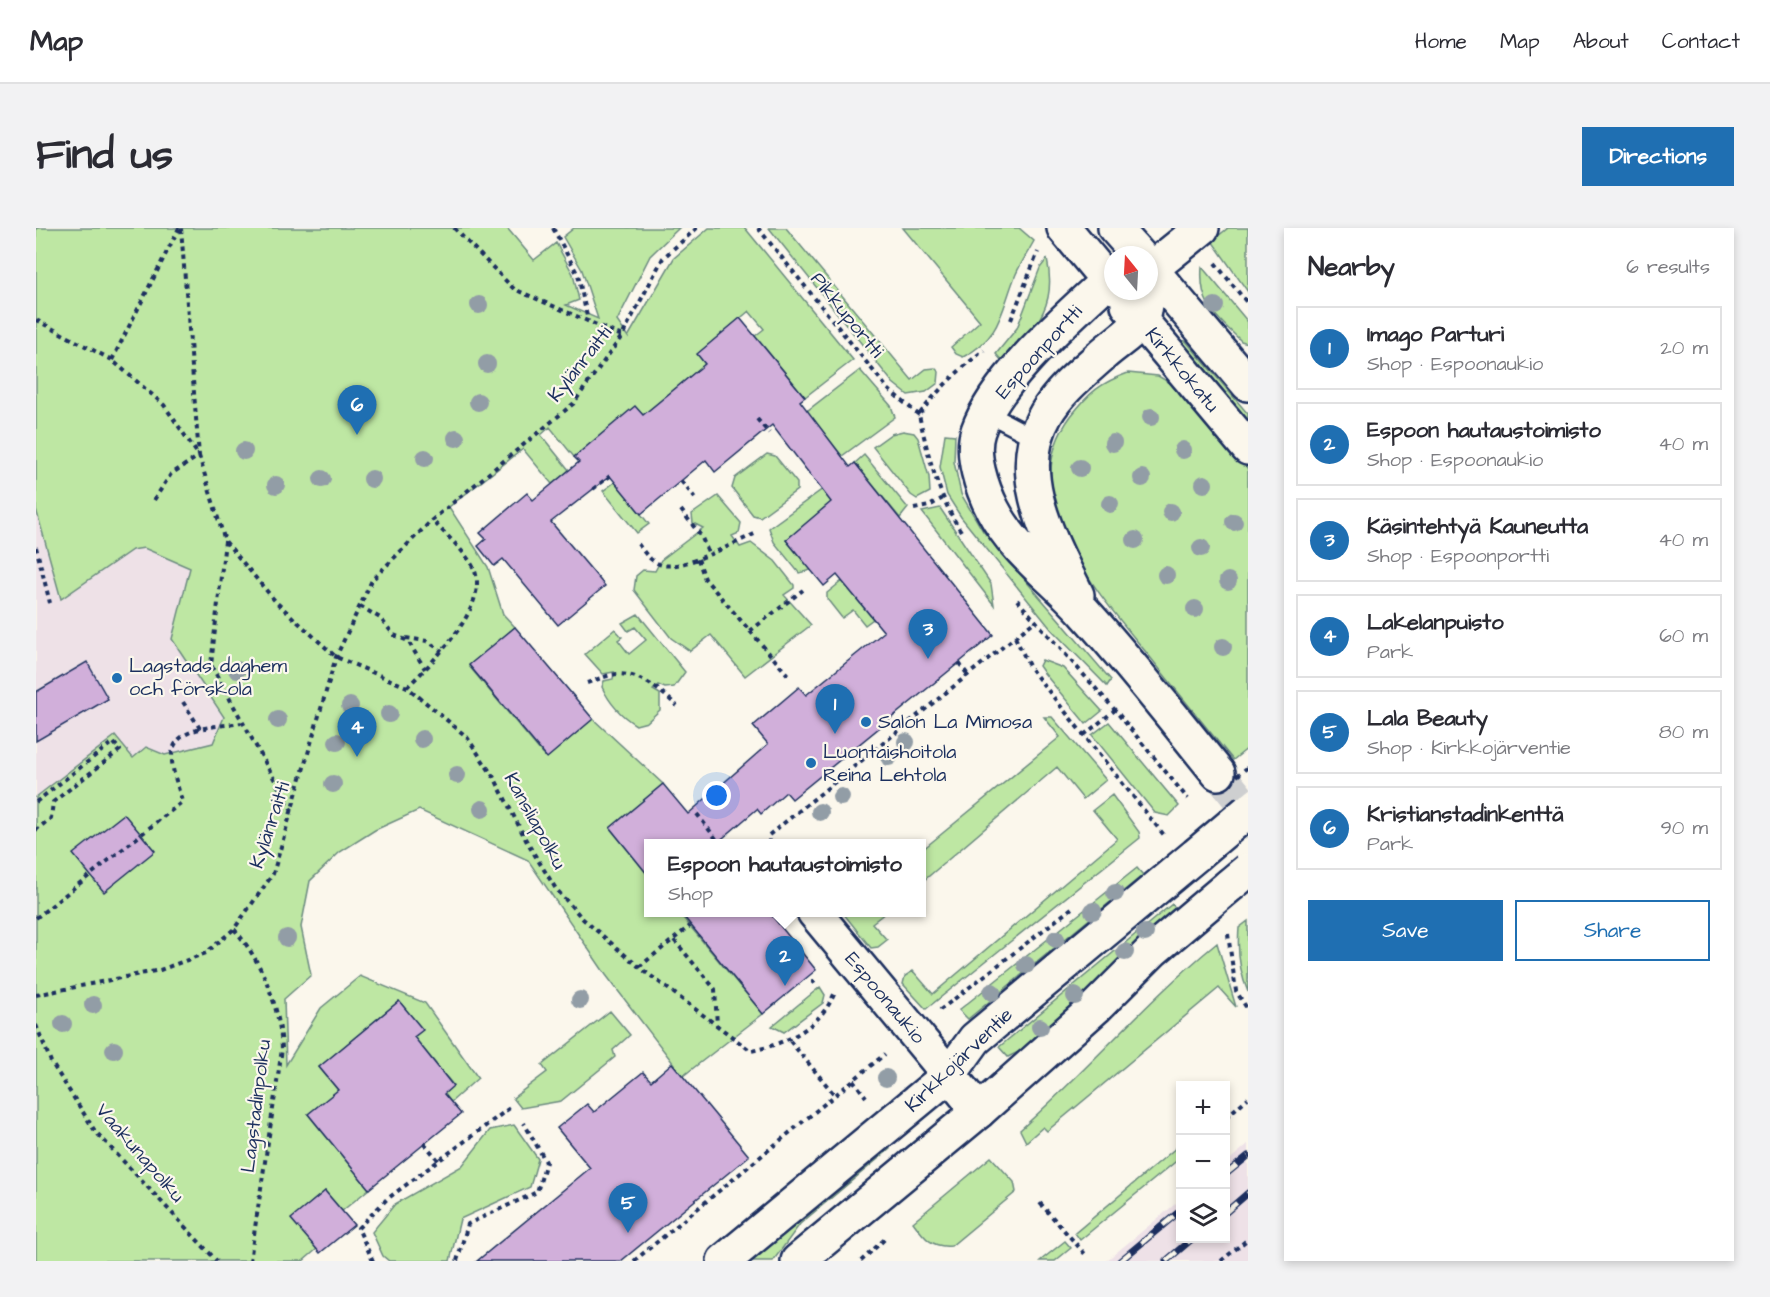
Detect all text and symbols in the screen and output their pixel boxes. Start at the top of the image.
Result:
text: Map [30,22,83,61]
text: Home [1415,27,1467,56]
text: Map [1500,27,1540,56]
text: About [1573,27,1629,56]
text: Contact [1662,27,1740,56]
text: Find us [36,127,173,185]
button: Directions [1582,127,1734,186]
north arrow [1104,246,1158,300]
text: Nearby [1308,249,1395,285]
text: 6 results [1626,253,1710,281]
street label: Pikkuportti [804,266,890,364]
street label: Espoonportti [989,299,1089,405]
text: Imago Parturi [1367,319,1504,350]
street label: Kylänraitti [541,320,619,409]
street label: Kirkkokatu [1138,322,1226,418]
text: 1 [1328,334,1331,362]
text: 20 m [1660,334,1708,362]
text: Shop · Espoonaukio [1367,350,1543,378]
pin: 6 [338,386,376,435]
text: Espoon hautaustoimisto [1367,415,1601,446]
text: 2 [1324,430,1335,458]
text: 40 m [1658,430,1708,458]
text: Shop · Espoonaukio [1367,446,1543,474]
text: Käsintehtyä Kauneutta [1367,511,1588,542]
text: 3 [1324,526,1335,554]
text: 40 m [1658,526,1708,554]
text: Shop · Espoonportti [1367,542,1549,570]
text: Lakelanpuisto [1367,607,1504,638]
pin: 3 [908,610,948,659]
text: 4 [1323,622,1336,650]
text: 60 m [1659,622,1708,650]
text: Park [1367,638,1413,666]
place label: Lagstads daghem och förskola [129,652,287,703]
marker: Lagstads daghem och förskola [110,671,124,685]
pin: 1 [816,684,854,734]
text: Lala Beauty [1367,703,1488,734]
pin: 4 [338,708,376,757]
place label: Salon La Mimosa [878,708,1032,736]
marker: Salon La Mimosa [859,715,873,729]
text: 5 [1322,718,1337,746]
text: 80 m [1659,718,1708,746]
text: Shop · Kirkkojärventie [1367,734,1571,762]
place label: Luontaishoitola Reina Lehtola [823,738,956,789]
marker: Luontaishoitola Reina Lehtola [804,756,818,770]
street label: Kansliapolku [497,768,573,874]
street label: Kylänraitti [243,778,298,872]
your location [702,781,731,810]
text: Kristianstadinkenttä [1367,799,1563,830]
text: 6 [1323,814,1336,842]
text: 90 m [1660,814,1708,842]
text: Park [1367,830,1413,858]
popup [644,839,926,917]
text: Espoon hautaustoimisto [668,849,902,880]
text: Shop [668,880,713,908]
button: Save [1308,900,1503,961]
button: Share [1515,900,1710,961]
pin: 2 [766,936,804,986]
street label: Espoonaukio [838,946,932,1050]
street label: Kirkkojärventie [899,1001,1019,1119]
street label: Lagstadinpolku [234,1038,279,1174]
map controls [1176,1081,1230,1243]
button: + [1176,1081,1230,1135]
street label: Vaakunapolku [89,1097,191,1209]
button: − [1176,1135,1230,1189]
pin: 5 [608,1184,648,1233]
button: layers [1176,1189,1230,1243]

